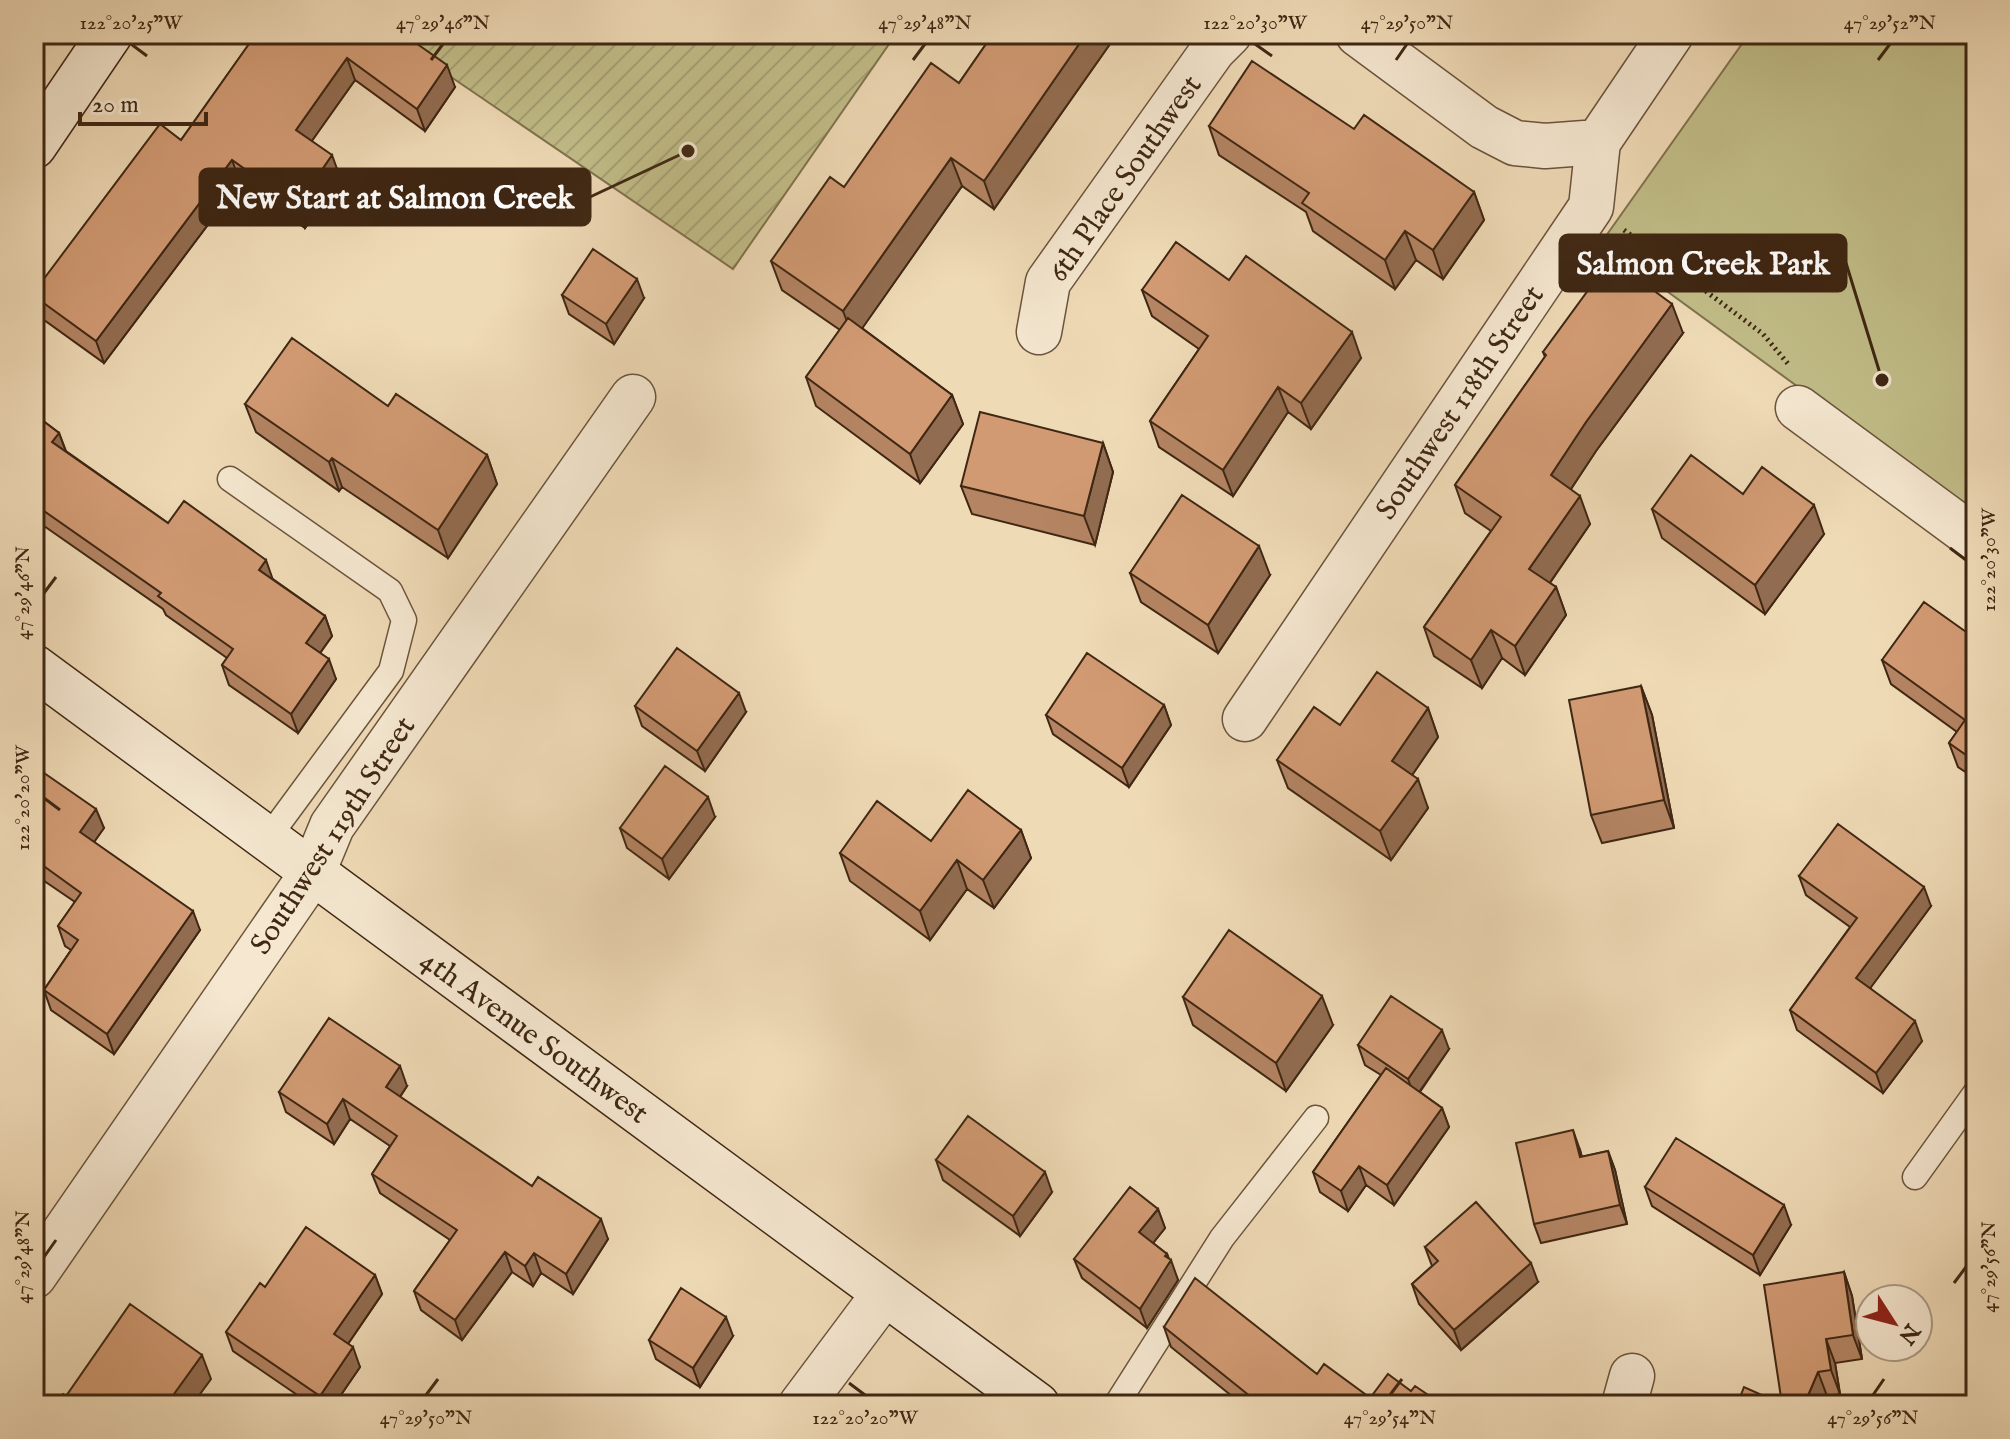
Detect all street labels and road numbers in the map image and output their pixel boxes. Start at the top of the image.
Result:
street label: 6th Place Southwest [1040,68,1211,290]
street label: Southwest 118th Street [1368,279,1553,528]
street label: Southwest 119th Street [242,710,425,962]
street label: 4th Avenue Southwest [412,942,655,1133]

